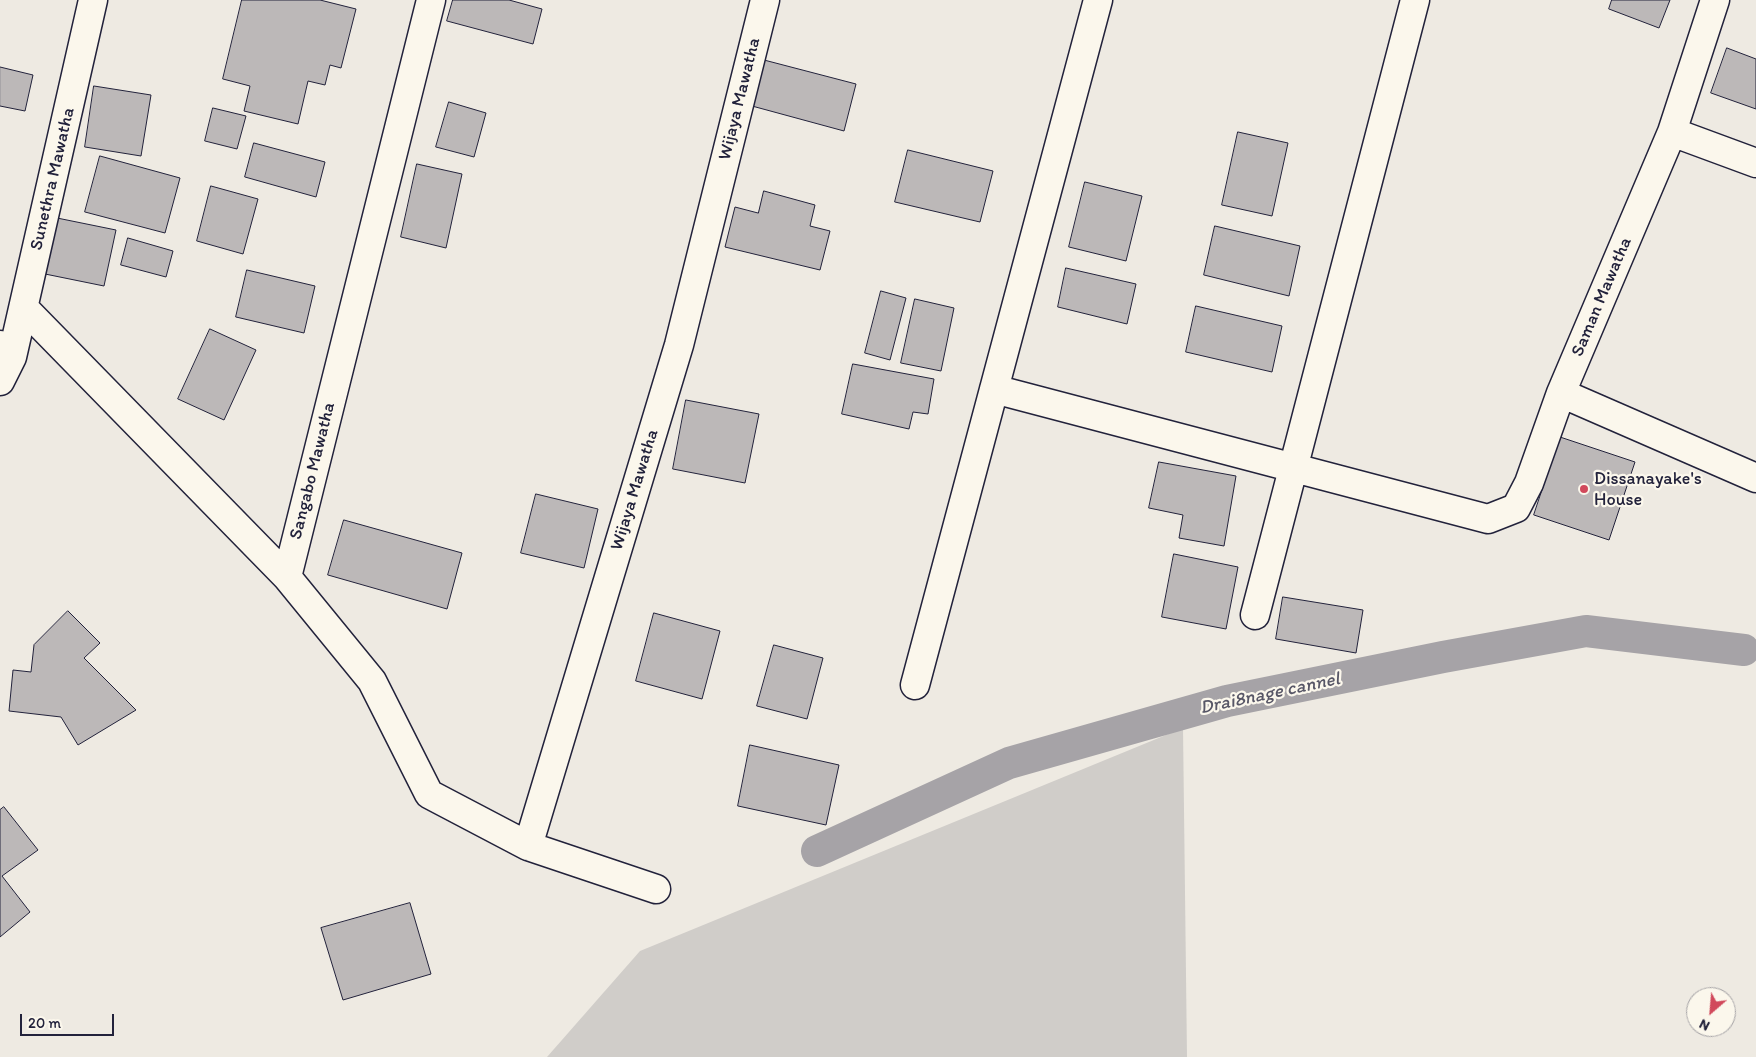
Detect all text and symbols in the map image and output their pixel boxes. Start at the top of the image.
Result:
street label: Wijaya Mawatha [714,36,766,162]
street label: Sunethra Mawatha [26,105,80,253]
street label: Saman Mawatha [1567,234,1637,360]
street label: Sangabo Mawatha [286,400,340,542]
street label: Wijaya Mawatha [606,427,664,553]
place label: Dissanayake's House [1594,468,1702,510]
marker: Dissanayake's House [1578,483,1590,495]
water label: Drai8nage cannel [1198,668,1342,720]
north arrow [1686,987,1736,1037]
scale bar [22,1004,116,1036]
text: 20 m [28,1014,61,1032]
text: N [1696,1015,1712,1035]

